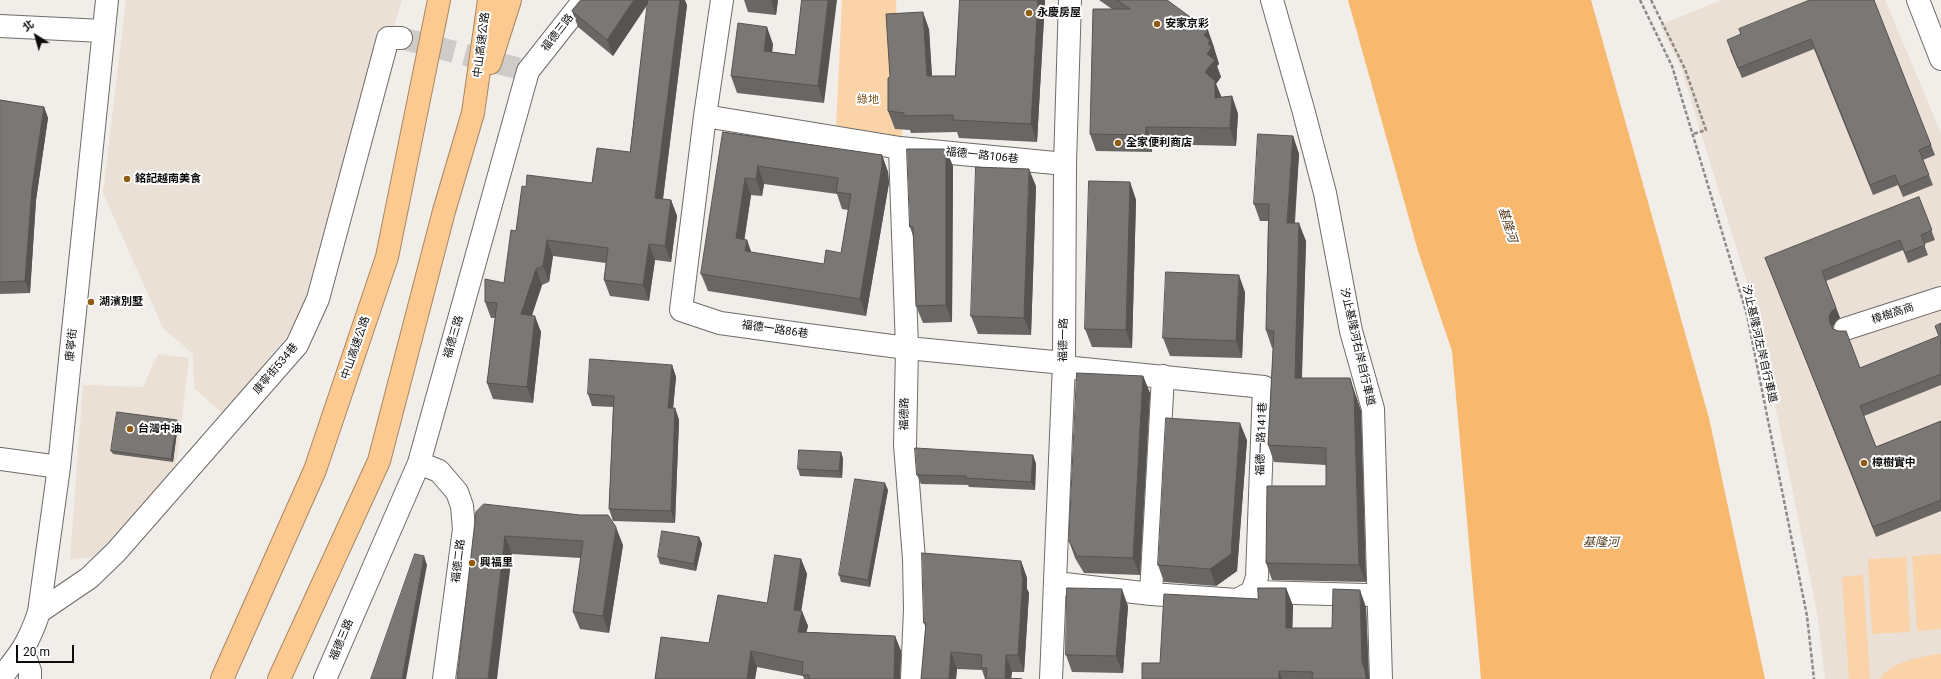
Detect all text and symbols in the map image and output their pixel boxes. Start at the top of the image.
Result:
place label: 永慶房屋 [1037,6,1081,20]
marker: 永慶房屋 [1024,8,1034,18]
street label: 中山高速公路 [471,11,493,79]
street label: 福德三路 [539,12,577,54]
north arrow [16,16,56,56]
place label: 安家京彩 [1165,17,1209,31]
text: 北 [20,18,37,35]
marker: 安家京彩 [1152,19,1162,29]
park label: 綠地 [857,93,879,107]
place label: 全家便利商店 [1126,136,1192,150]
marker: 全家便利商店 [1113,138,1123,148]
street label: 福德一路106巷 [945,146,1019,166]
place label: 銘記越南美食 [135,172,201,186]
marker: 銘記越南美食 [122,174,132,184]
water label: 基隆河 [1495,206,1519,244]
street label: 汐止基隆河左岸自行車道 [1739,284,1779,404]
street label: 汐止基隆河右岸自行車道 [1337,287,1377,407]
place label: 湖濱別墅 [99,295,143,309]
marker: 湖濱別墅 [86,297,96,307]
street label: 樟樹高商 [1870,301,1916,327]
street label: 福德三路 [442,314,466,360]
street label: 中山高速公路 [339,315,373,381]
street label: 福德一路 [1057,318,1071,362]
street label: 福德一路86巷 [741,319,809,341]
street label: 康寧街 [64,328,80,362]
street label: 康寧街534巷 [251,341,301,397]
street label: 福德路 [898,397,912,431]
street label: 福德一路141巷 [1254,402,1270,476]
place label: 台灣中油 [138,422,182,436]
marker: 台灣中油 [125,424,135,434]
place label: 樟樹實中 [1872,456,1916,470]
marker: 樟樹實中 [1859,458,1869,468]
water label: 基隆河 [1583,536,1619,550]
street label: 福德二路 [450,538,468,584]
place label: 興福里 [480,556,513,570]
marker: 興福里 [467,558,477,568]
street label: 福德三路 [327,617,357,663]
scale bar [18,637,76,663]
text: 20 m [23,645,50,659]

